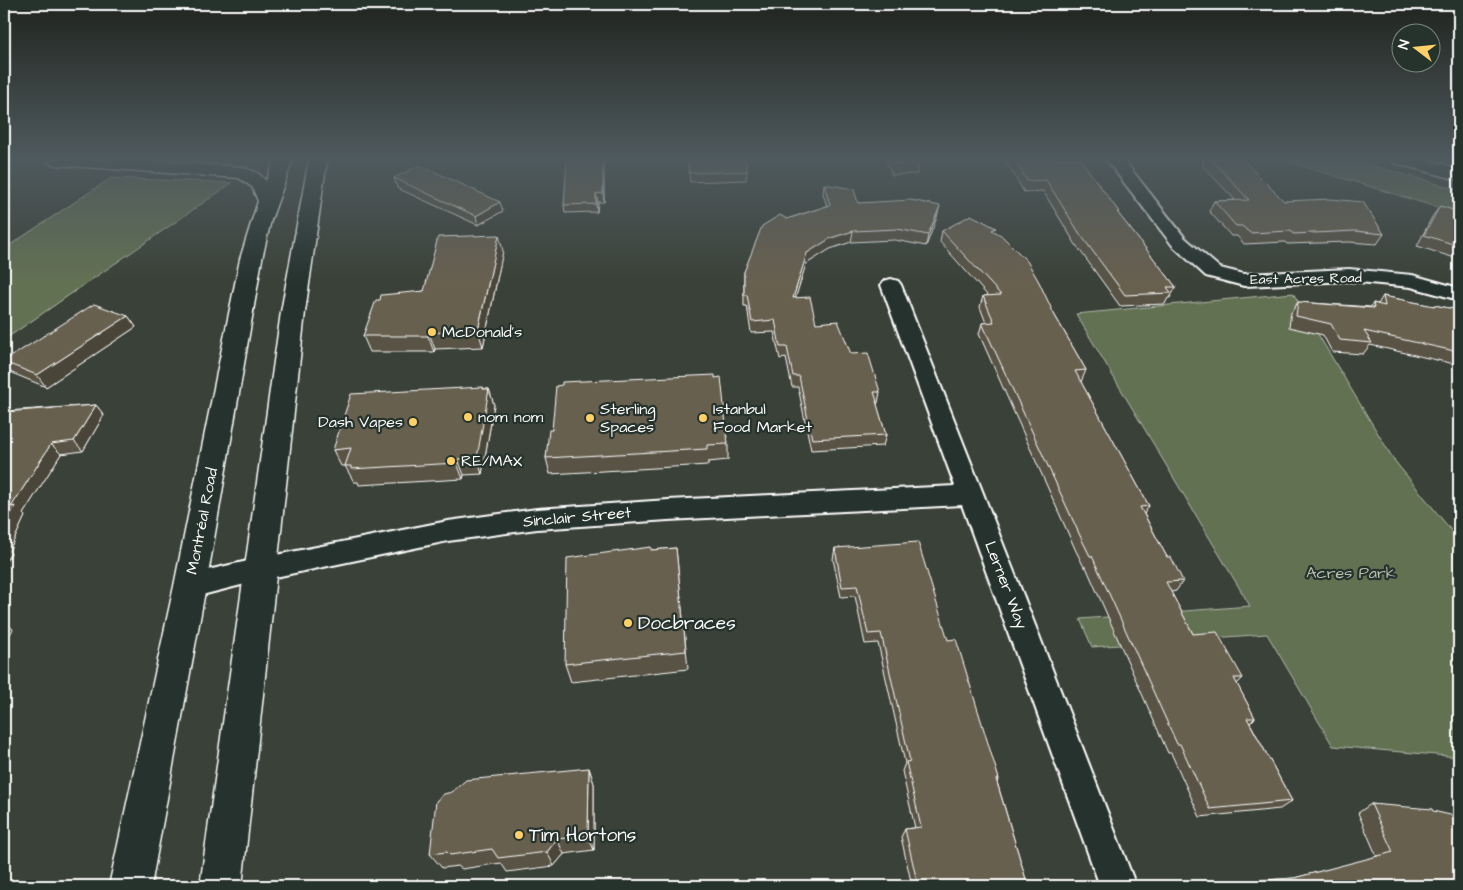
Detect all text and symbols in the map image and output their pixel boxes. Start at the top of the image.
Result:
north arrow [1390,22,1440,72]
text: N [1394,38,1415,52]
street label: East Acres Road [1250,268,1362,290]
place label: McDonald's [442,321,522,343]
marker: McDonald's [426,326,438,338]
place label: Sterling Spaces [600,398,655,438]
place label: Istanbul Food Market [713,398,812,438]
place label: nom nom [478,406,544,428]
place label: Dash Vapes [318,411,403,433]
marker: nom nom [462,411,474,423]
marker: Sterling Spaces [584,412,596,424]
marker: Istanbul Food Market [697,412,709,424]
marker: Dash Vapes [407,416,419,428]
place label: RE/MAX [461,450,523,472]
marker: RE/MAX [445,455,457,467]
street label: Montréal Road [181,466,223,576]
street label: Sinclair Street [522,501,633,533]
street label: Lerner Way [978,538,1033,633]
park label: Acres Park [1306,562,1396,584]
place label: Docbraces [638,610,736,637]
marker: Docbraces [622,617,634,629]
place label: Tim Hortons [529,822,636,849]
marker: Tim Hortons [513,829,525,841]

